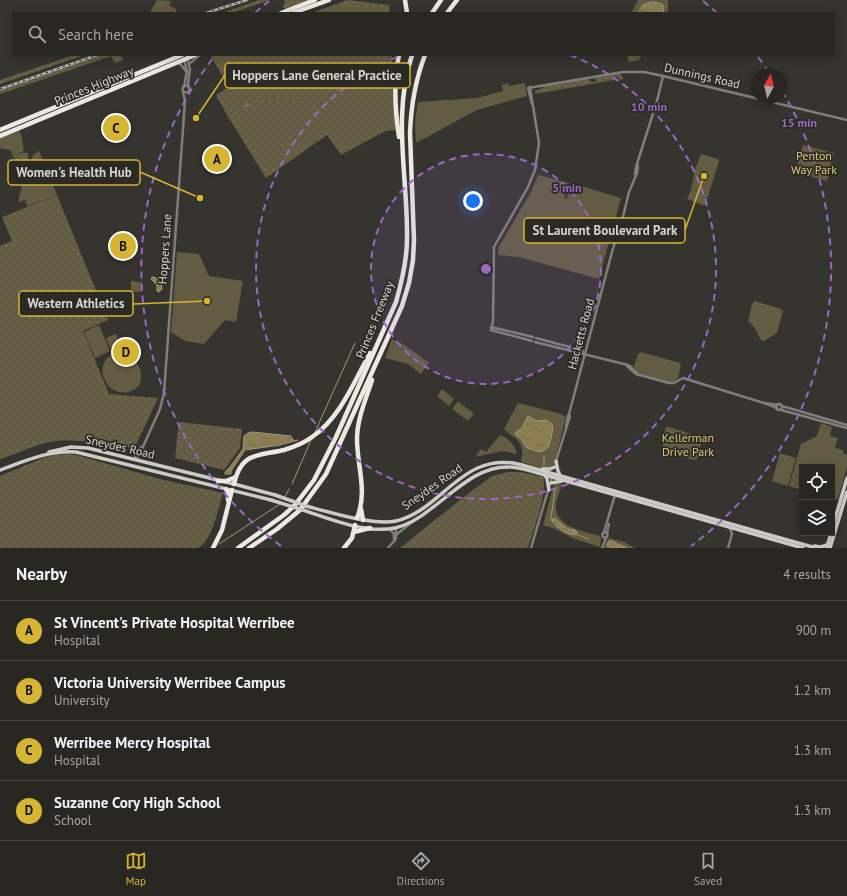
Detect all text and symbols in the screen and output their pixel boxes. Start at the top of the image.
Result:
search box [12,12,835,56]
icon: search [26,23,48,45]
text: Search here [58,25,134,44]
street label: Dunnings Road [663,60,741,92]
street label: Princes Highway [52,63,136,108]
callout: Hoppers Lane General Practice [225,63,410,88]
text: Hoppers Lane General Practice [232,67,402,84]
north arrow [751,68,787,104]
text: 10 min [631,99,667,114]
pin: C [103,113,129,143]
text: 15 min [781,115,817,130]
pin: A [204,144,230,174]
park label: Penton Way Park [791,148,837,177]
callout: Women's Health Hub [8,160,140,185]
text: Women's Health Hub [16,164,132,181]
text: 5 min [552,180,582,195]
your location [463,191,483,211]
street label: Hoppers Lane [155,213,174,285]
callout: St Laurent Boulevard Park [524,218,685,243]
text: St Laurent Boulevard Park [533,222,678,239]
pin: B [110,231,136,261]
centre of rings [479,262,493,276]
street label: Princes Freeway [352,279,397,361]
callout: Western Athletics [19,291,133,316]
text: Western Athletics [28,295,125,312]
street label: Hacketts Road [564,297,597,371]
pin: D [113,337,139,367]
park label: Kellerman Drive Park [662,430,714,459]
street label: Sneydes Road [84,431,156,462]
street label: Sneydes Road [399,460,465,513]
map controls [799,464,835,536]
button: locate [799,464,835,500]
button: layers [799,500,835,536]
text: Nearby [16,563,67,585]
text: 4 results [783,566,831,583]
text: St Vincent's Private Hospital Werribee [54,613,295,632]
text: A [25,622,33,639]
text: 900 m [796,622,831,639]
text: Hospital [54,632,100,649]
text: Victoria University Werribee Campus [54,673,286,692]
text: B [25,682,33,699]
text: 1.2 km [794,682,831,699]
text: University [54,692,110,709]
text: Werribee Mercy Hospital [54,733,210,752]
text: C [25,742,33,759]
text: 1.3 km [794,742,831,759]
text: Hospital [54,752,100,769]
text: Suzanne Cory High School [54,793,220,812]
text: D [25,802,33,819]
text: 1.3 km [794,802,831,819]
text: School [54,812,92,829]
tab: Map [125,850,147,888]
tab: Directions [397,850,444,888]
tab: Saved [694,850,722,888]

